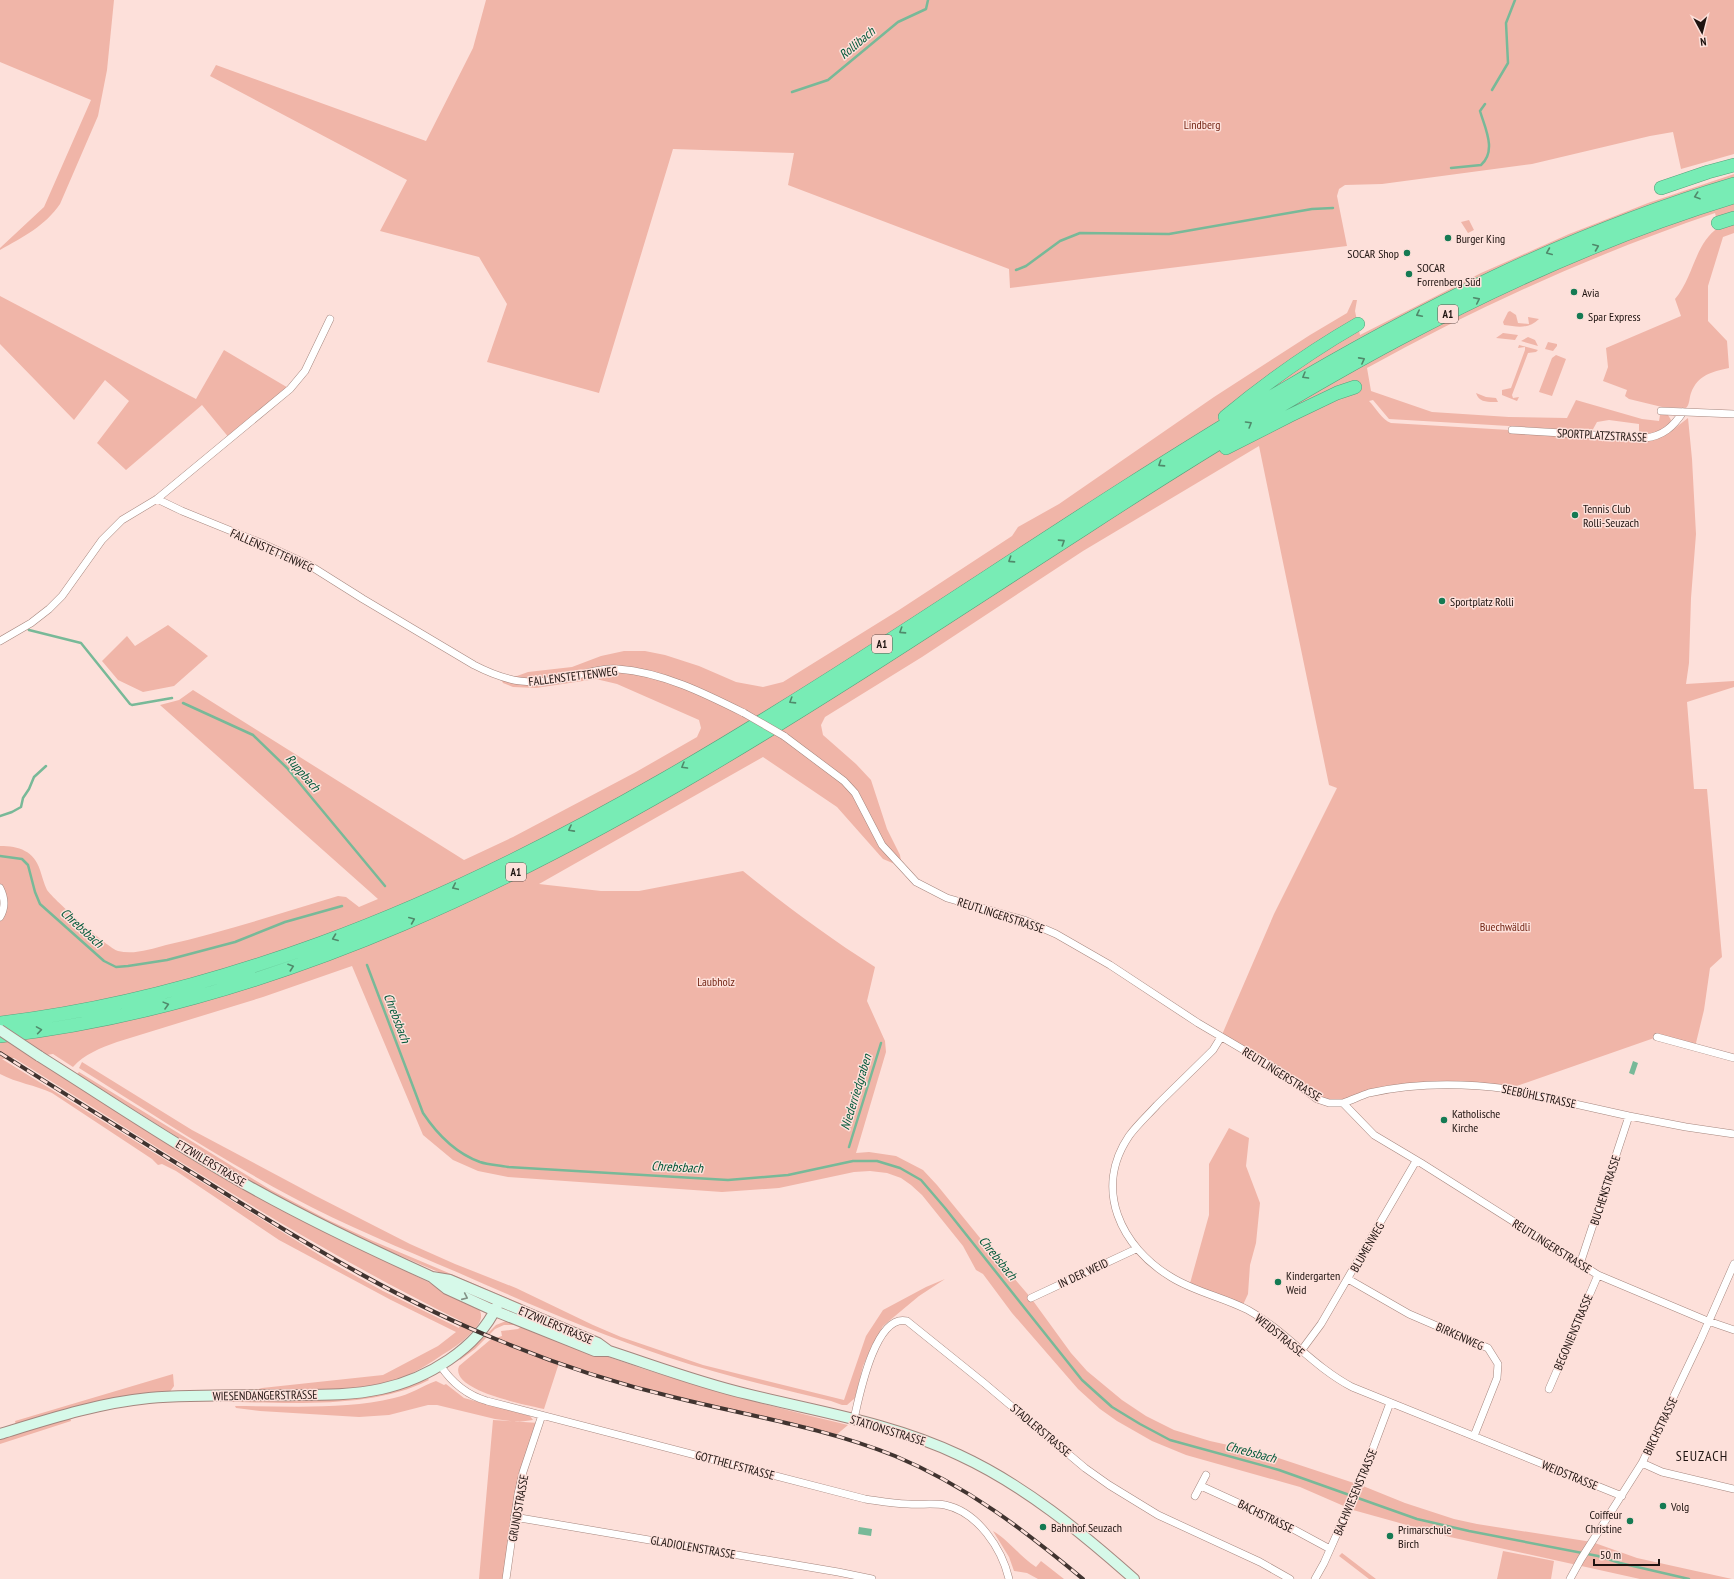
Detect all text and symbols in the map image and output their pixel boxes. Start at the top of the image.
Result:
north arrow [1682,12,1722,52]
water label: Rollibach [836,22,879,63]
text: N [1699,35,1707,49]
park label: Lindberg [1184,117,1220,132]
one-way arrow [1694,191,1701,200]
place label: Burger King [1456,231,1505,246]
marker: Burger King [1443,233,1453,243]
one-way arrow [1591,244,1599,252]
place label: SOCAR Shop [1347,246,1399,261]
marker: SOCAR Shop [1402,248,1412,258]
one-way arrow [1546,248,1553,256]
place label: SOCAR Forrenberg Süd [1417,260,1481,289]
marker: SOCAR Forrenberg Süd [1404,269,1414,279]
place label: Avia [1582,285,1600,300]
marker: Avia [1569,287,1579,297]
one-way arrow [1473,297,1481,305]
road number: A1 [1438,305,1458,323]
place label: Spar Express [1588,309,1641,324]
one-way arrow [1416,310,1424,317]
marker: Spar Express [1575,311,1585,321]
one-way arrow [1358,357,1365,364]
one-way arrow [1302,372,1309,379]
one-way arrow [1245,422,1252,429]
street label: SPORTPLATZSTRASSE [1556,425,1648,445]
one-way arrow [1158,459,1165,466]
place label: Tennis Club Rolli-Seuzach [1583,501,1639,530]
marker: Tennis Club Rolli-Seuzach [1570,510,1580,520]
street label: FALLENSTETTENWEG [228,525,316,575]
one-way arrow [1058,540,1065,547]
one-way arrow [1008,555,1015,563]
place label: Sportplatz Rolli [1450,594,1514,609]
marker: Sportplatz Rolli [1437,596,1447,606]
one-way arrow [899,626,906,634]
road number: A1 [872,635,892,653]
street label: FALLENSTETTENWEG [528,663,618,689]
one-way arrow [789,696,796,703]
water label: Ruppbach [282,751,325,796]
one-way arrow [681,761,688,768]
one-way arrow [568,825,575,832]
road number: A1 [506,863,526,881]
one-way arrow [451,882,459,890]
street label: REUTLINGERSTRASSE [956,894,1046,936]
water label: Chrebsbach [57,904,108,953]
one-way arrow [407,917,415,925]
park label: Buechwäldli [1480,919,1530,934]
one-way arrow [331,933,338,941]
one-way arrow [287,964,294,972]
park label: Laubholz [697,974,735,989]
water label: Chrebsbach [380,991,415,1046]
one-way arrow [163,1001,169,1009]
one-way arrow [36,1026,42,1035]
street label: REUTLINGERSTRASSE [1240,1044,1324,1104]
water label: Niederriedgraben [836,1051,876,1132]
street label: SEEBÜHLSTRASSE [1500,1081,1578,1111]
place label: Katholische Kirche [1452,1106,1500,1135]
marker: Katholische Kirche [1439,1115,1449,1125]
street label: ETZWILERSTRASSE [173,1136,249,1190]
street label: BUCHENSTRASSE [1587,1153,1623,1227]
water label: Chrebsbach [651,1157,705,1177]
street label: REUTLINGERSTRASSE [1510,1216,1594,1276]
street label: BLUMENWEG [1347,1219,1387,1275]
water label: Chrebsbach [975,1233,1022,1284]
street label: IN DER WEID [1056,1255,1110,1291]
place label: Kindergarten Weid [1286,1268,1340,1297]
marker: Kindergarten Weid [1273,1277,1283,1287]
one-way arrow [461,1292,468,1300]
street label: BEGONIENSTRASSE [1550,1292,1596,1372]
street label: ETZWILERSTRASSE [517,1303,595,1347]
street label: WEIDSTRASSE [1252,1310,1308,1360]
street label: BIRKENWEG [1434,1319,1486,1353]
street label: WIESENDANGERSTRASSE [212,1387,318,1403]
street label: BIRCHSTRASSE [1639,1394,1681,1458]
street label: STADLERSTRASSE [1008,1400,1074,1460]
street label: STATIONSSTRASSE [848,1411,928,1449]
water label: Chrebsbach [1224,1437,1279,1467]
street label: BACHWIESENSTRASSE [1330,1446,1380,1538]
street label: GOTTHELFSTRASSE [694,1447,776,1483]
district label: SEUZACH [1676,1447,1728,1465]
street label: WEIDSTRASSE [1540,1457,1600,1493]
street label: GRUNDSTRASSE [505,1473,531,1543]
street label: BACHSTRASSE [1236,1496,1296,1536]
place label: Volg [1670,1499,1689,1514]
marker: Volg [1658,1501,1668,1511]
place label: Coiffeur Christine [1585,1507,1623,1536]
marker: Coiffeur Christine [1625,1516,1635,1526]
place label: Bahnhof Seuzach [1051,1520,1122,1535]
marker: Bahnhof Seuzach [1038,1522,1048,1532]
place label: Primarschule Birch [1398,1522,1451,1551]
marker: Primarschule Birch [1385,1531,1395,1541]
street label: GLADIOLENSTRASSE [649,1532,737,1562]
scale bar [1594,1541,1659,1567]
text: 50 m [1600,1547,1621,1562]

